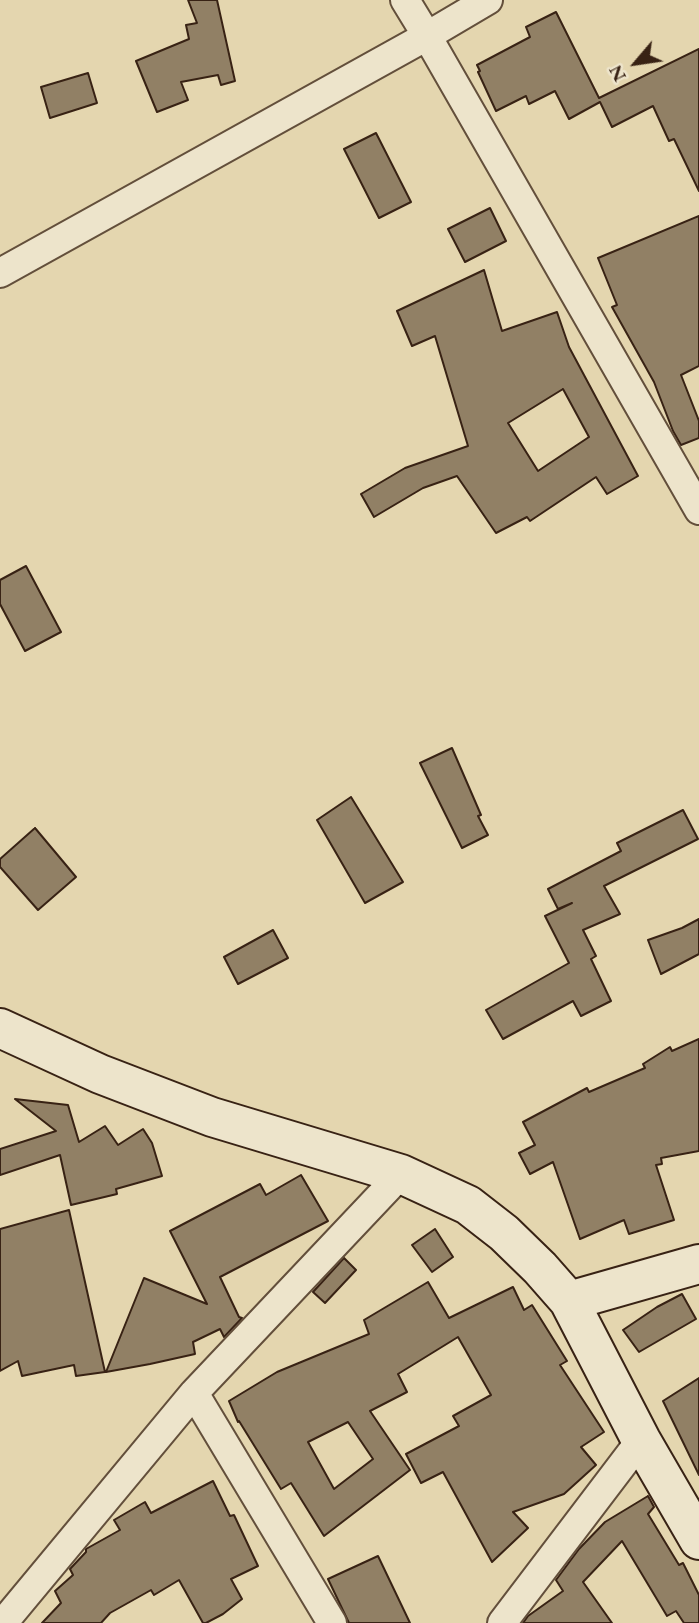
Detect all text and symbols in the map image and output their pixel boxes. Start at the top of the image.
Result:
north arrow [601,28,671,98]
text: N [603,61,632,86]

